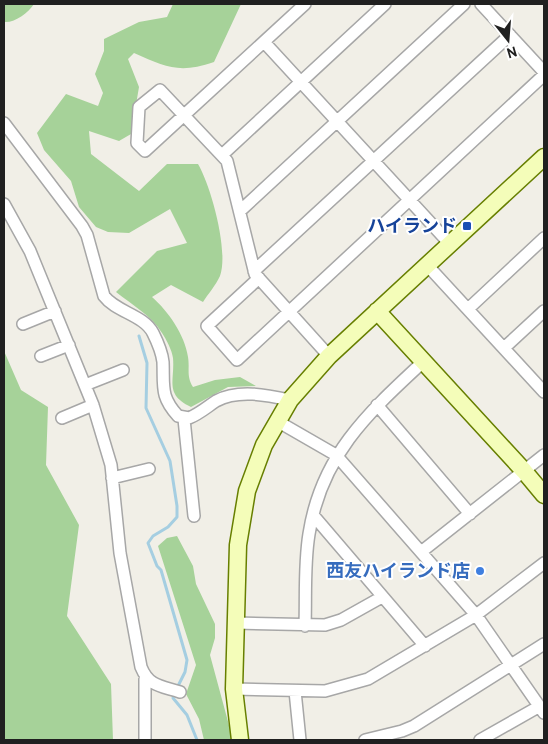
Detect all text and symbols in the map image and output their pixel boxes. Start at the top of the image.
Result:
north arrow [483,15,533,65]
text: N [504,41,519,61]
place label: ハイランド [367,216,457,239]
marker: ハイランド [461,220,473,232]
place label: 西友ハイランド店 [326,561,470,584]
marker: 西友ハイランド店 [474,565,486,577]

